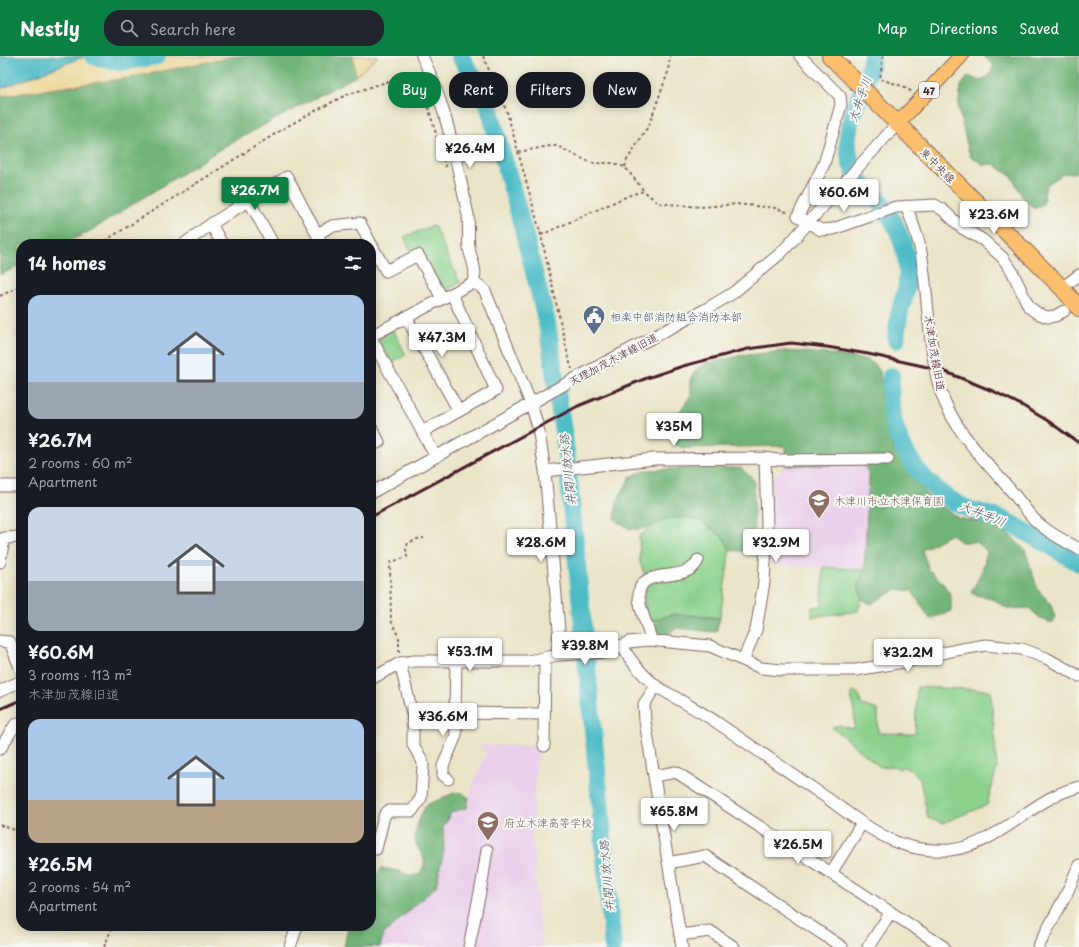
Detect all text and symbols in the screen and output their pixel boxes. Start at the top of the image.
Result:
search box [104,10,384,46]
text: Nestly [20,14,80,42]
icon: search [118,17,140,39]
text: Search here [150,17,236,40]
text: Map [877,18,907,39]
text: Directions [929,18,997,39]
text: Saved [1019,18,1059,39]
chip: Buy [388,72,441,108]
chip: Rent [449,72,508,108]
chip: Filters [516,72,585,108]
chip: New [593,72,651,108]
water label: 大井手川 [843,73,875,125]
road number: 47 [919,82,939,98]
pin: ¥26.4M [437,135,503,169]
text: ¥26.4M [445,138,495,157]
street label: 東中央線 [916,143,960,187]
pin: ¥26.7M [222,177,288,211]
pin: ¥60.6M [811,179,877,213]
text: ¥26.7M [231,180,279,199]
text: ¥60.6M [819,182,869,201]
pin: ¥23.6M [961,201,1027,235]
text: ¥23.6M [969,204,1019,223]
text: 14 homes [28,250,106,276]
icon: filters [342,252,364,274]
public building icon: 相楽中部消防組合消防本部 [581,303,607,336]
place label: 相楽中部消防組合消防本部 [610,308,742,325]
street label: 木津加茂線旧道 [920,314,950,392]
icon: home [160,321,232,393]
pin: ¥47.3M [409,324,475,358]
text: ¥47.3M [418,327,466,346]
street label: 天理加茂木津線旧道 [565,328,661,390]
pin: ¥35M [650,413,698,447]
text: ¥35M [656,416,692,435]
text: ¥26.7M [28,427,92,453]
water label: 井関川放水路 [554,432,580,507]
text: 2 rooms · 60 m² [28,453,133,472]
text: Apartment [28,472,97,491]
school or university icon: 木津川市立木津保育園 [806,487,832,520]
place label: 木津川市立木津保育園 [834,492,944,509]
water label: 大井手川 [957,496,1009,530]
pin: ¥28.6M [508,529,574,563]
pin: ¥32.9M [743,529,809,563]
text: ¥28.6M [516,532,566,551]
text: ¥32.9M [752,532,800,551]
icon: home [160,533,232,605]
pin: ¥39.8M [552,632,618,666]
text: ¥39.8M [561,635,609,654]
pin: ¥53.1M [437,638,503,672]
text: ¥60.6M [28,639,94,665]
pin: ¥32.2M [875,639,941,673]
text: ¥53.1M [447,641,493,660]
text: ¥32.2M [883,642,933,661]
text: 3 rooms · 113 m² [28,665,132,684]
text: 木津加茂線旧道 [28,684,119,703]
pin: ¥36.6M [410,703,476,737]
text: ¥36.6M [418,706,468,725]
icon: home [160,745,232,817]
pin: ¥65.8M [641,798,707,832]
text: ¥65.8M [650,801,698,820]
school or university icon: 府立木津高等学校 [475,809,501,842]
place label: 府立木津高等学校 [504,814,592,831]
pin: ¥26.5M [765,831,831,865]
text: ¥26.5M [773,834,823,853]
water label: 井関川放水路 [594,838,618,913]
text: ¥26.5M [28,851,92,877]
text: 2 rooms · 54 m² [28,877,131,896]
text: Apartment [28,896,97,915]

